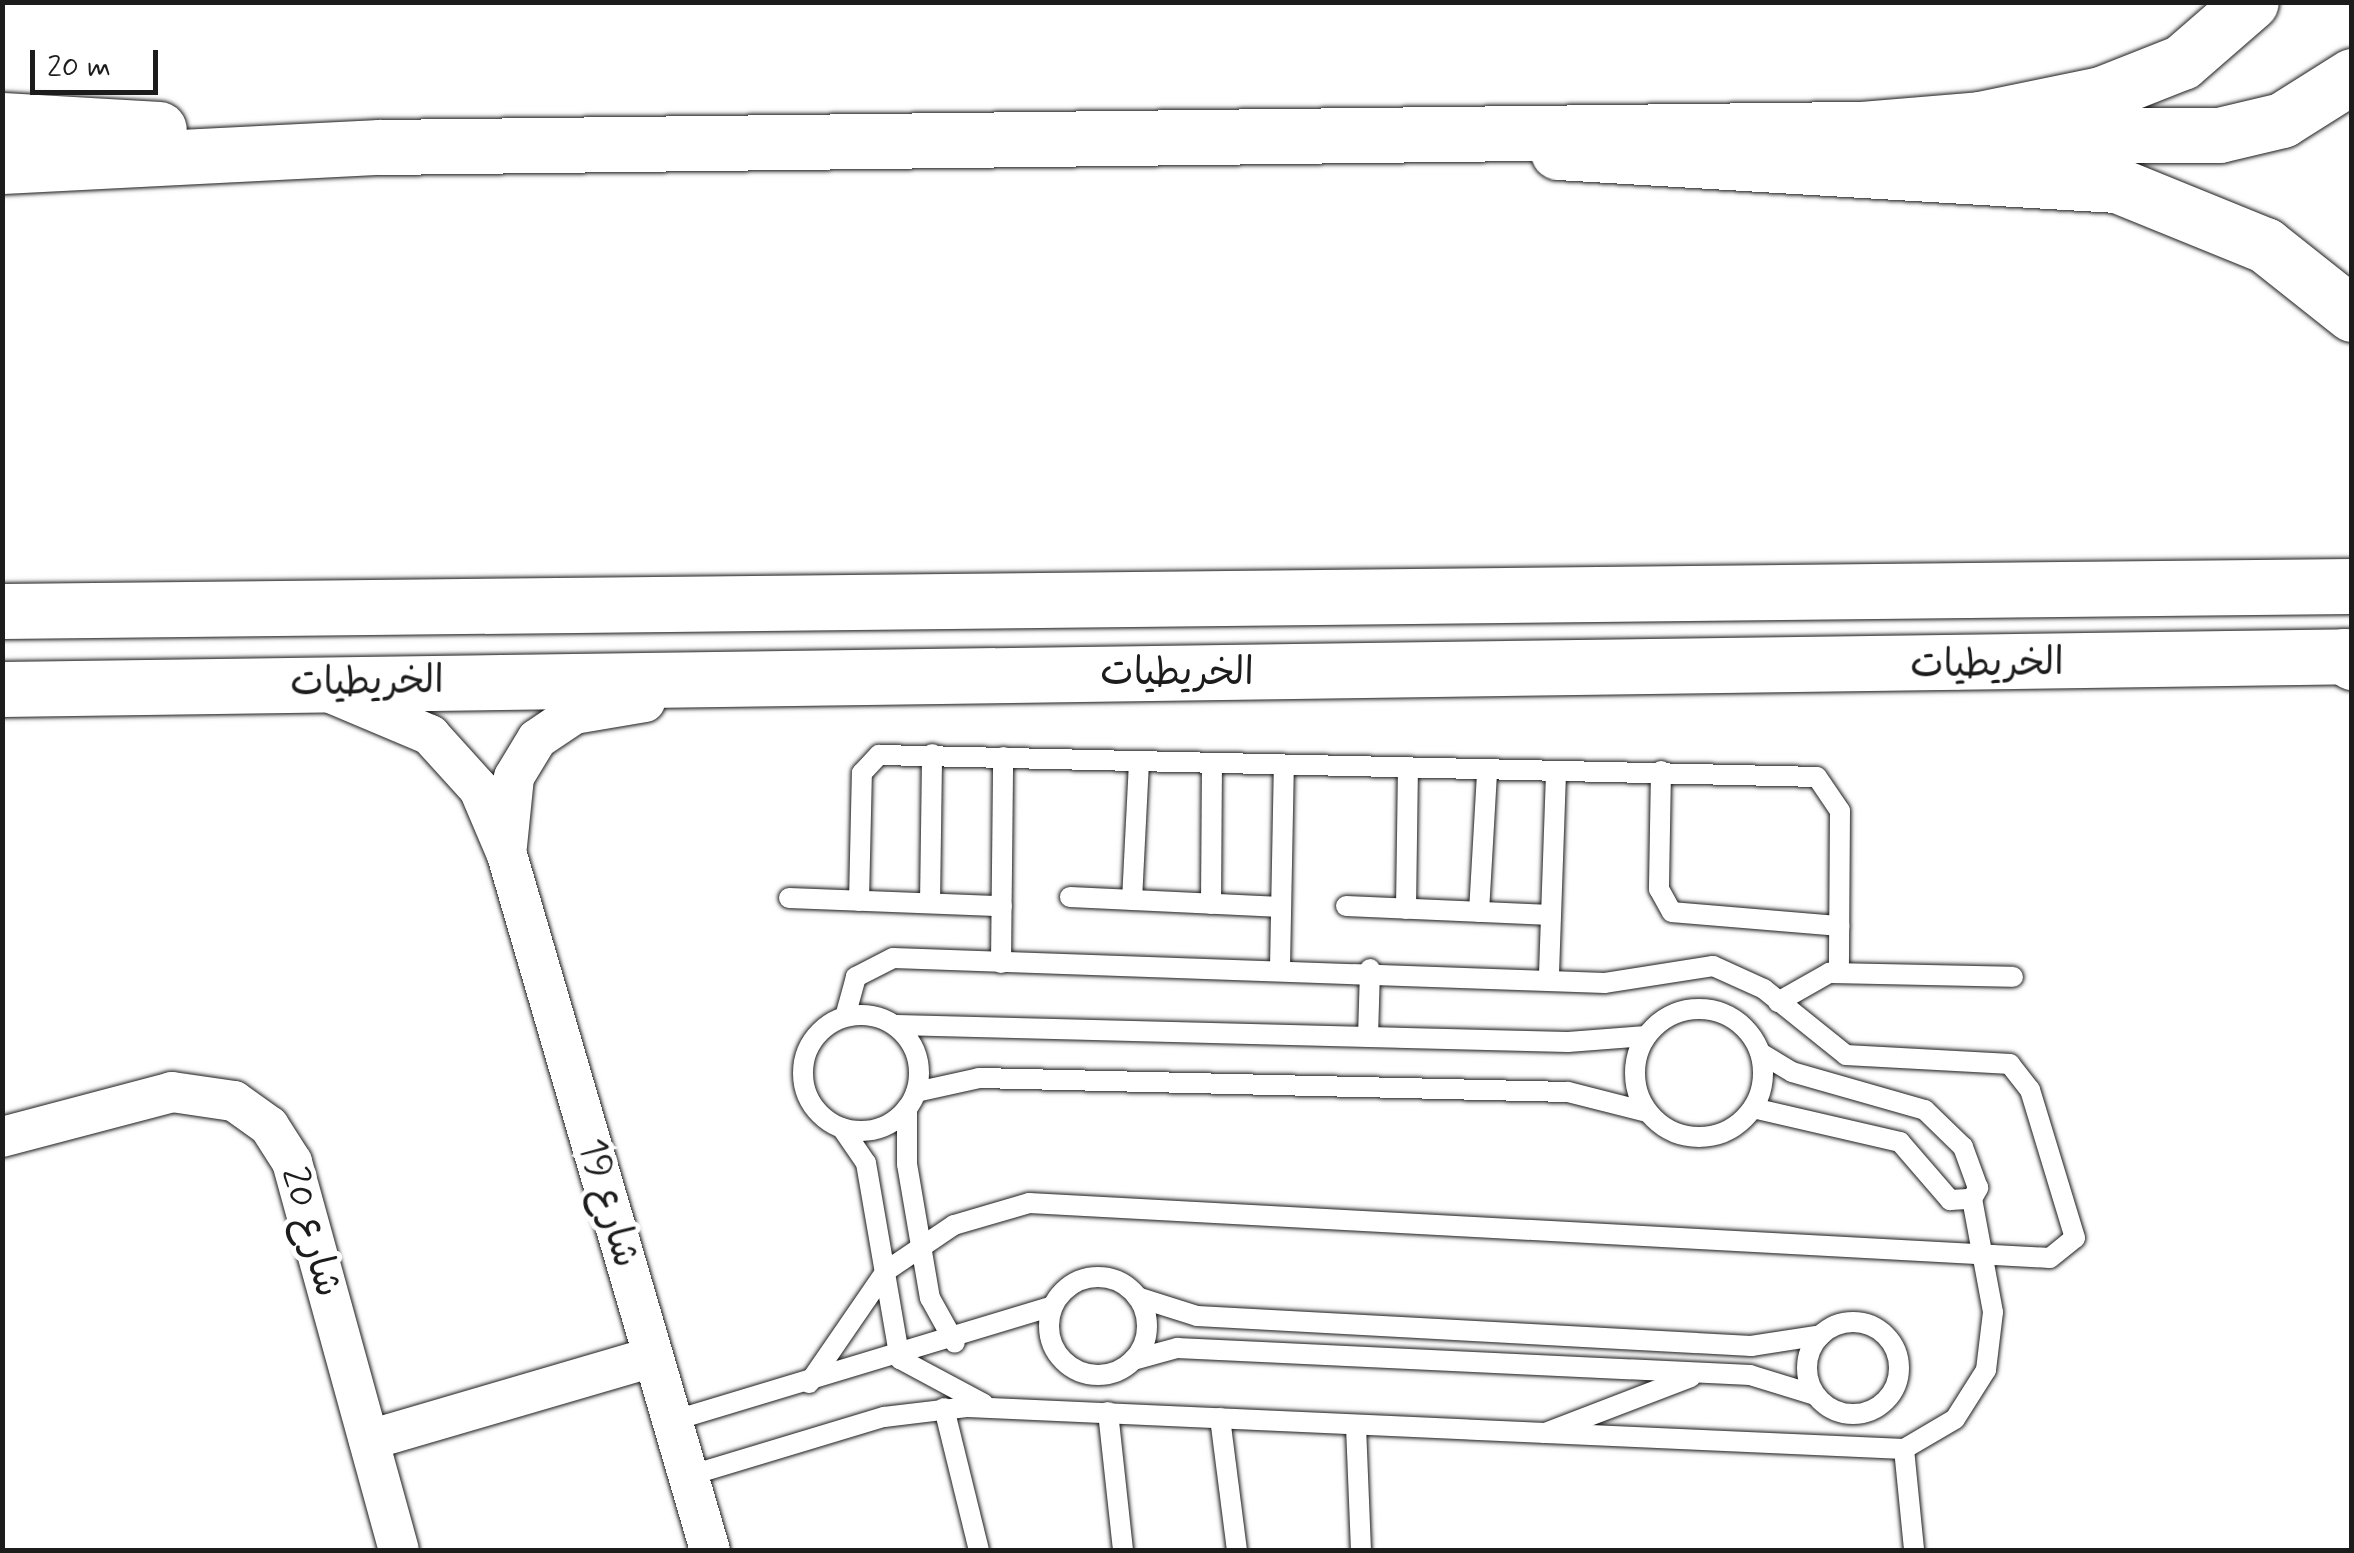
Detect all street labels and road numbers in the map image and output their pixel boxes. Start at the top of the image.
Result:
street label: الخريطيات [1910,641,2064,689]
street label: الخريطيات [1100,651,1254,697]
street label: الخريطيات [290,659,444,707]
street label: شارع 19 [568,1133,648,1273]
street label: شارع 20 [270,1162,350,1302]

